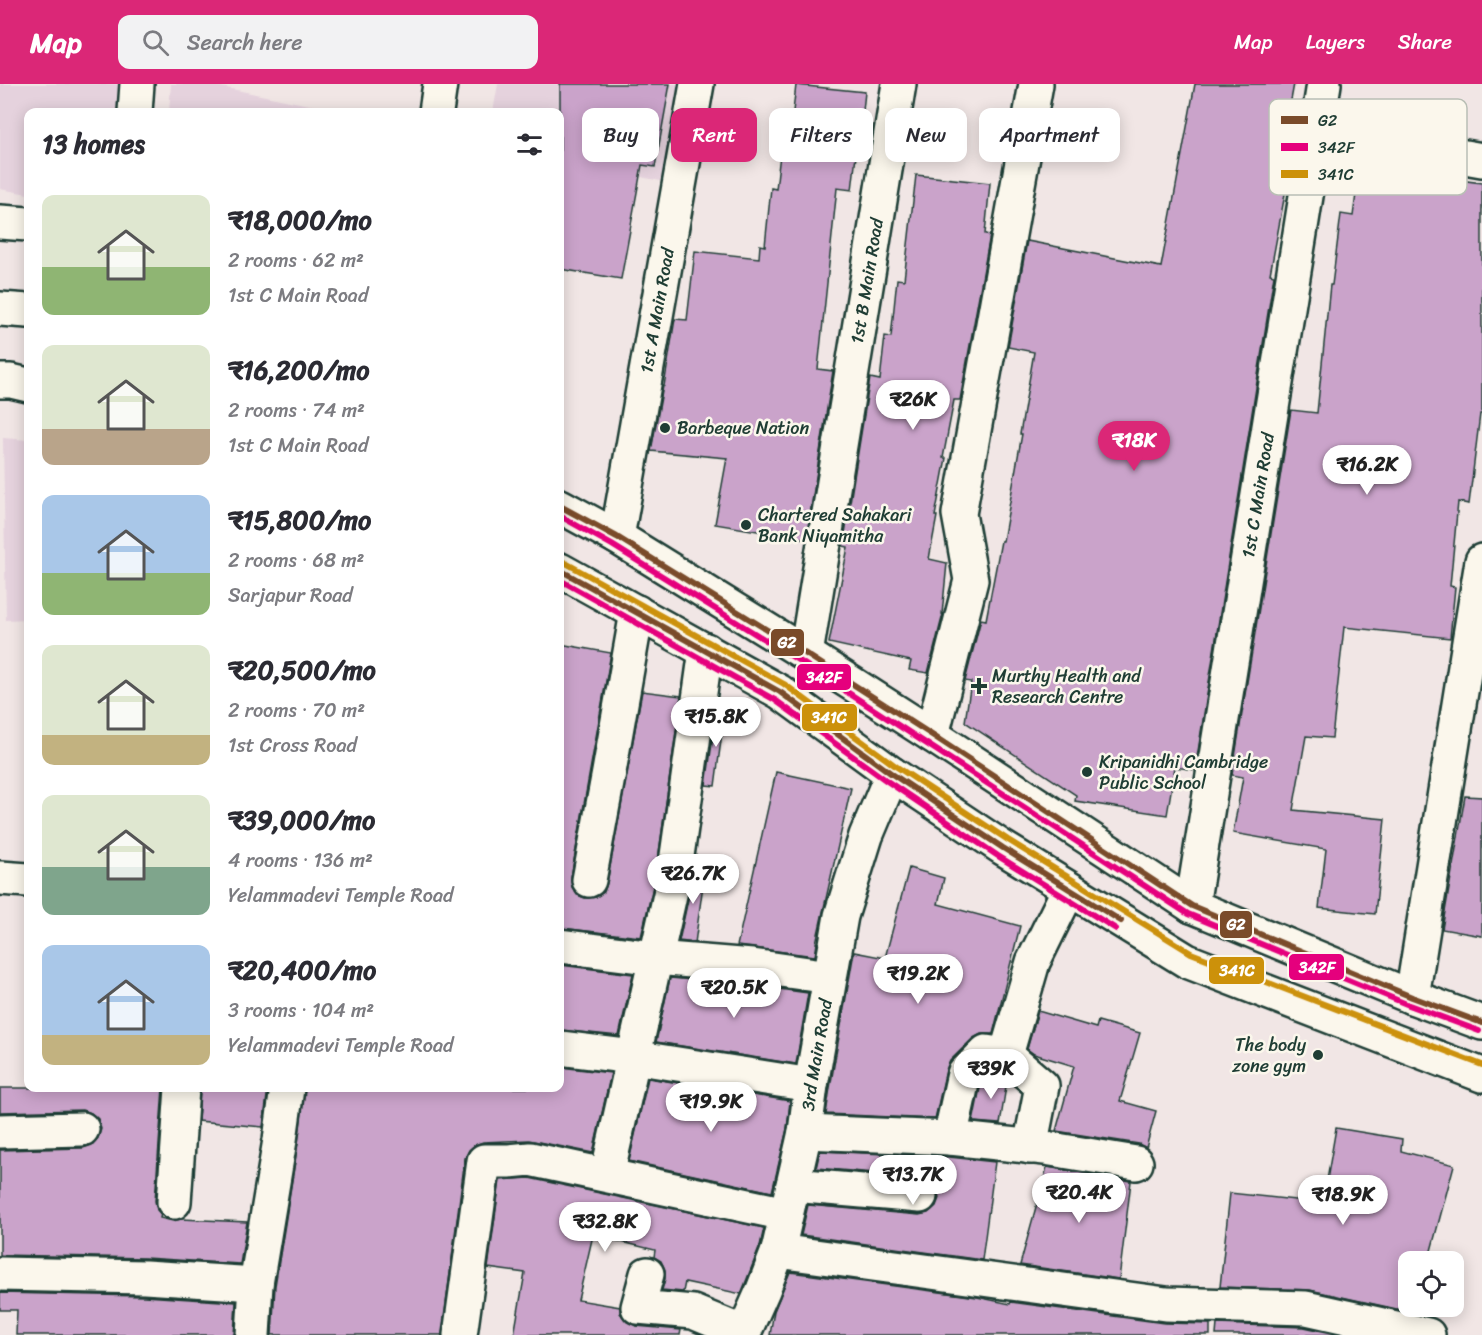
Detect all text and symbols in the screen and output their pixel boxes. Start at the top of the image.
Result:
search box [118,15,538,69]
text: Map [30,18,82,67]
text: Search here [187,23,303,62]
text: Map [1234,23,1273,61]
text: Layers [1306,23,1365,61]
text: Share [1398,23,1452,61]
icon: search [139,26,172,59]
legend [1269,99,1467,195]
text: G2 [1318,106,1337,135]
chip: Buy [582,108,659,162]
chip: Rent [671,108,757,162]
chip: Filters [769,108,873,162]
chip: New [885,108,967,162]
chip: Apartment [979,108,1120,162]
text: 13 homes [42,121,145,167]
icon: filters [513,128,546,161]
text: 342F [1318,133,1356,162]
text: 341C [1318,160,1354,189]
text: ₹18,000/mo [228,197,372,243]
street label: 1st B Main Road [841,214,893,346]
icon: home [90,219,162,291]
text: 2 rooms · 62 m² [228,243,364,278]
street label: 1st A Main Road [630,244,684,376]
text: 1st C Main Road [228,278,368,313]
text: ₹16,200/mo [228,347,369,393]
icon: home [90,369,162,441]
pin: ₹26K [877,380,949,431]
text: ₹26K [890,382,936,417]
text: 2 rooms · 74 m² [228,393,365,428]
place label: Barbeque Nation [677,412,809,444]
marker: Barbeque Nation [658,421,672,435]
pin: ₹18K [1098,421,1170,472]
text: ₹18K [1112,423,1156,458]
text: 1st C Main Road [228,428,368,463]
street label: 1st C Main Road [1232,429,1284,560]
pin: ₹16.2K [1318,445,1416,496]
text: ₹16.2K [1337,447,1397,482]
text: ₹15,800/mo [228,497,371,543]
place label: Chartered Sahakari Bank Niyamitha [758,499,913,552]
marker: Chartered Sahakari Bank Niyamitha [739,518,753,532]
icon: home [90,519,162,591]
text: 2 rooms · 68 m² [228,543,364,578]
text: Sarjapur Road [228,578,353,613]
line badge: G2 [770,628,805,657]
text: G2 [776,628,797,657]
text: ₹20,500/mo [228,647,376,693]
place label: Murthy Health and Research Centre [992,660,1142,713]
line badge: 342F [796,663,852,691]
text: 342F [805,663,844,692]
icon: home [90,669,162,741]
marker: Murthy Health and Research Centre [970,677,988,695]
text: 2 rooms · 70 m² [228,693,365,728]
pin: ₹15.8K [667,697,765,748]
text: ₹15.8K [685,699,747,734]
line badge: 341C [801,703,858,732]
text: 341C [810,703,848,732]
text: 1st Cross Road [228,728,357,763]
place label: Kripanidhi Cambridge Public School [1099,746,1268,799]
marker: Kripanidhi Cambridge Public School [1080,765,1094,779]
text: ₹39,000/mo [228,797,375,843]
icon: home [90,819,162,891]
text: 4 rooms · 136 m² [228,843,373,878]
pin: ₹26.7K [644,854,742,905]
text: ₹26.7K [661,856,725,891]
text: Yelammadevi Temple Road [228,878,453,913]
line badge: G2 [1219,910,1253,939]
text: G2 [1225,910,1246,939]
text: ₹20,400/mo [228,947,376,993]
line badge: 342F [1288,953,1345,981]
text: 342F [1298,953,1337,982]
pin: ₹19.2K [869,954,967,1005]
text: ₹19.2K [887,956,949,991]
line badge: 341C [1208,956,1265,985]
text: 341C [1218,956,1256,985]
pin: ₹20.5K [685,968,783,1019]
icon: home [90,969,162,1041]
text: ₹20.5K [701,970,767,1005]
text: 3 rooms · 104 m² [228,993,374,1028]
street label: 3rd Main Road [792,995,842,1113]
text: Yelammadevi Temple Road [228,1028,453,1063]
place label: The body zone gym [1231,1029,1307,1082]
marker: The body zone gym [1311,1048,1325,1062]
pin: ₹39K [955,1049,1027,1100]
text: ₹39K [968,1051,1014,1086]
pin: ₹19.9K [662,1082,760,1133]
text: ₹19.9K [680,1084,742,1119]
pin: ₹13.7K [864,1155,962,1206]
text: ₹13.7K [883,1157,943,1192]
pin: ₹20.4K [1030,1173,1128,1224]
text: ₹20.4K [1046,1175,1112,1210]
pin: ₹18.9K [1294,1175,1392,1226]
text: ₹18.9K [1312,1177,1374,1212]
pin: ₹32.8K [556,1202,654,1253]
text: ₹32.8K [573,1204,637,1239]
map controls [1398,1251,1464,1317]
button: locate [1398,1251,1464,1317]

